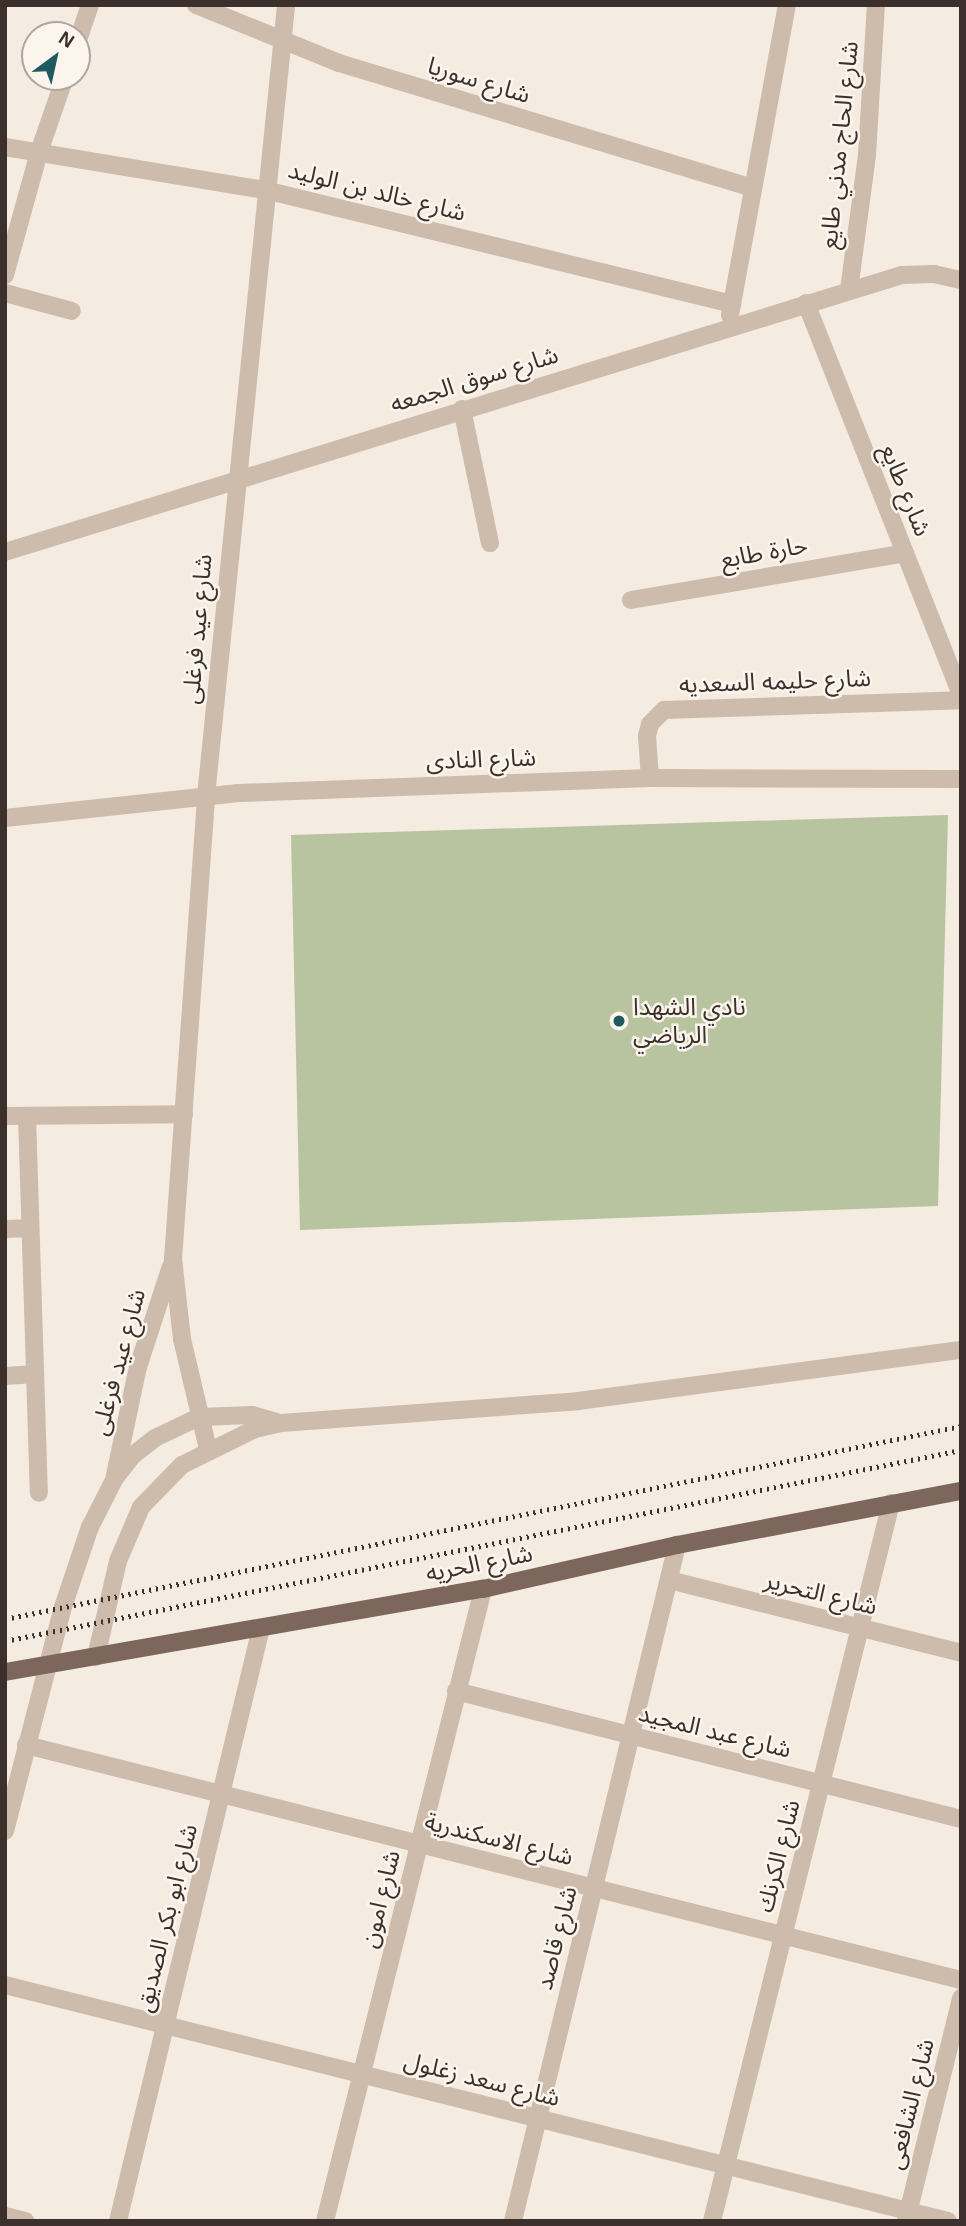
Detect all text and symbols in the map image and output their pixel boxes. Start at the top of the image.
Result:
north arrow [21,21,91,91]
text: N [55,27,78,52]
street label: شارع الحاج مدني طايع [814,40,864,250]
street label: شارع سوريا [424,51,534,109]
street label: شارع خالد بن الوليد [285,155,469,227]
street label: شارع سوق الجمعه [387,340,561,418]
street label: شارع طايع [875,440,937,540]
street label: حارة طابع [718,530,810,574]
street label: شارع عيد فرغلى [176,553,218,705]
street label: شارع حليمه السعديه [678,663,872,699]
street label: شارع النادى [425,743,537,775]
place label: نادي الشهدا الرياضي [633,993,746,1049]
marker: نادي الشهدا الرياضي [611,1013,627,1029]
street label: شارع عيد فرغلى [85,1286,151,1438]
street label: شارع الحريه [423,1539,535,1587]
street label: شارع التحرير [762,1565,880,1621]
street label: شارع عبد المجيد [636,1698,794,1764]
street label: شارع الكرنك [750,1797,806,1915]
street label: شارع الاسكندرية [422,1807,576,1871]
street label: شارع ابو بكر الصديق [129,1821,203,2015]
street label: شارع امون [354,1847,406,1951]
street label: شارع قاصد [529,1883,583,1993]
street label: شارع الشافعى [880,2036,940,2172]
street label: شارع سعد زغلول [401,2046,563,2112]

